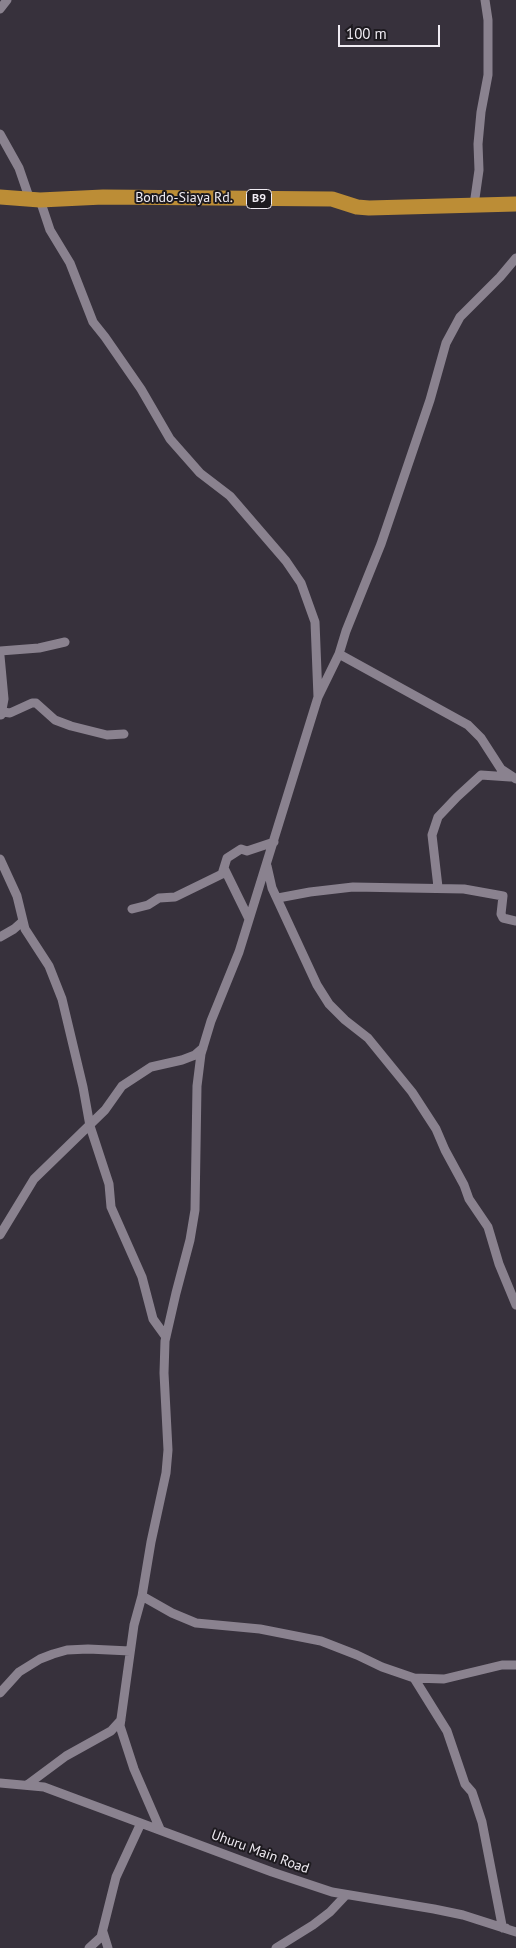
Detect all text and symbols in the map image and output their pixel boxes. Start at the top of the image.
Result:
scale bar [341,15,444,47]
text: 100 m [346,24,387,43]
street label: Bondo-Siaya Rd. [135,190,233,206]
road number: B9 [246,190,272,208]
street label: Uhuru Main Road [209,1826,311,1878]

